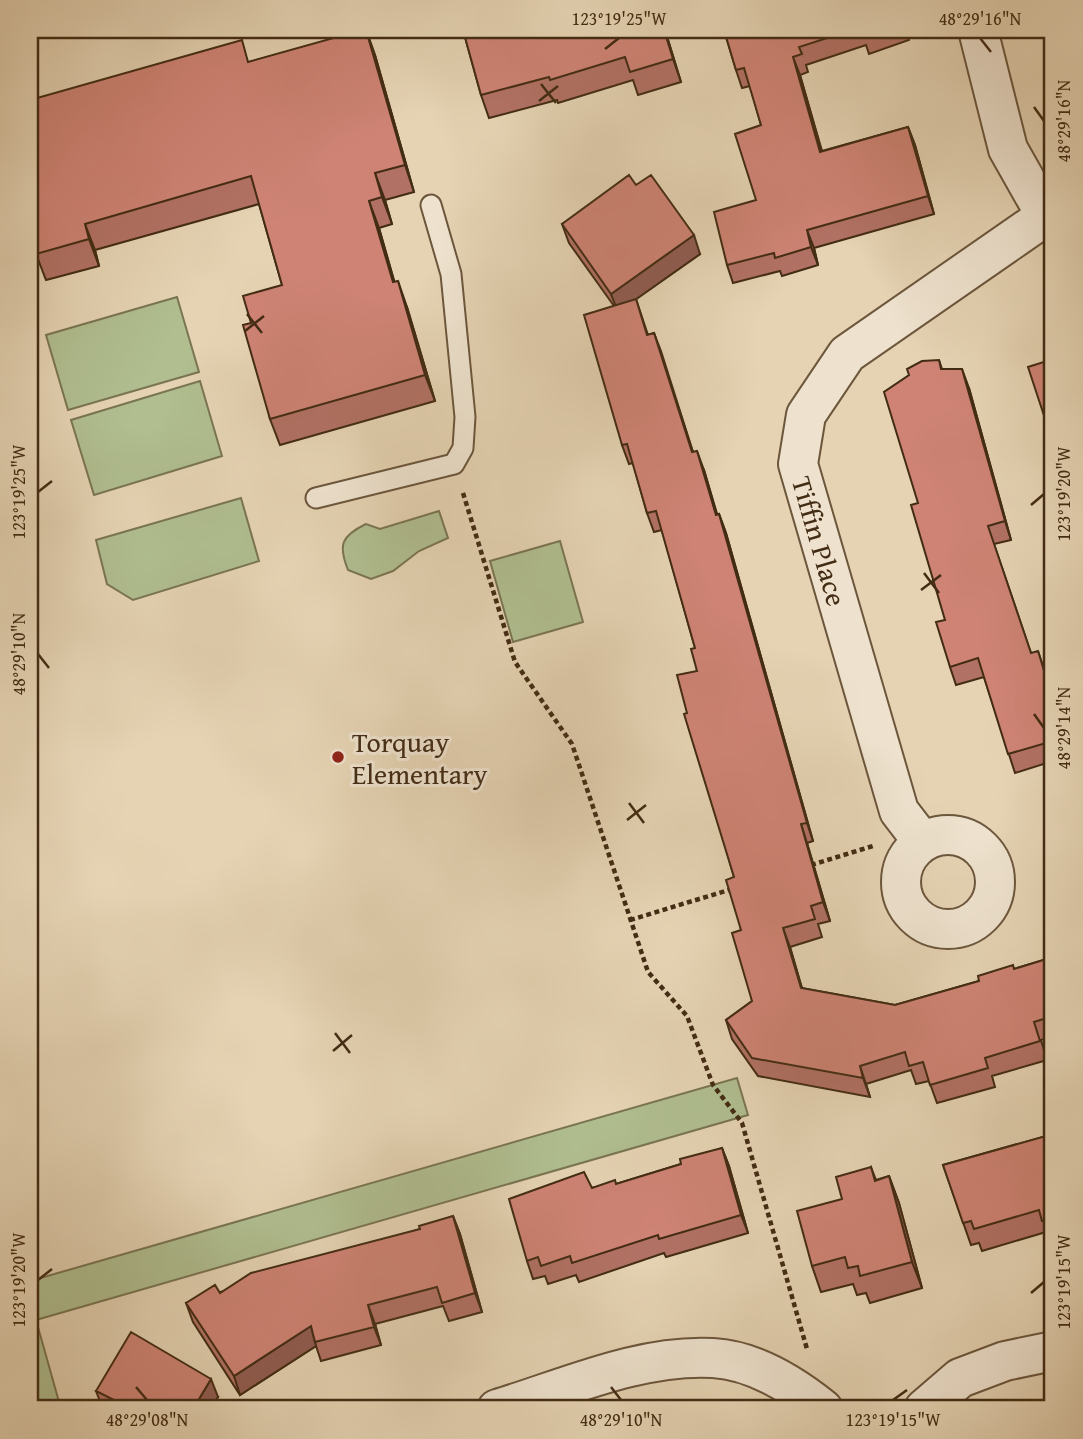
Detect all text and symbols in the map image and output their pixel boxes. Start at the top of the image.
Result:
text: 123°19'25"W [572,5,667,32]
text: 48°29'16"N [939,5,1022,32]
text: 48°29'16"N [1050,79,1077,162]
text: 123°19'25"W [5,444,32,539]
text: 123°19'20"W [1050,446,1077,541]
street label: Tiffin Place [782,471,858,611]
text: 48°29'10"N [5,612,32,695]
text: 48°29'14"N [1050,686,1077,769]
place label: Torquay Elementary [352,721,488,794]
marker: Torquay Elementary [330,749,346,765]
text: 123°19'20"W [5,1232,32,1327]
text: 123°19'15"W [1050,1234,1077,1329]
text: 48°29'08"N [106,1406,189,1433]
text: 48°29'10"N [580,1406,663,1433]
text: 123°19'15"W [846,1406,941,1433]

